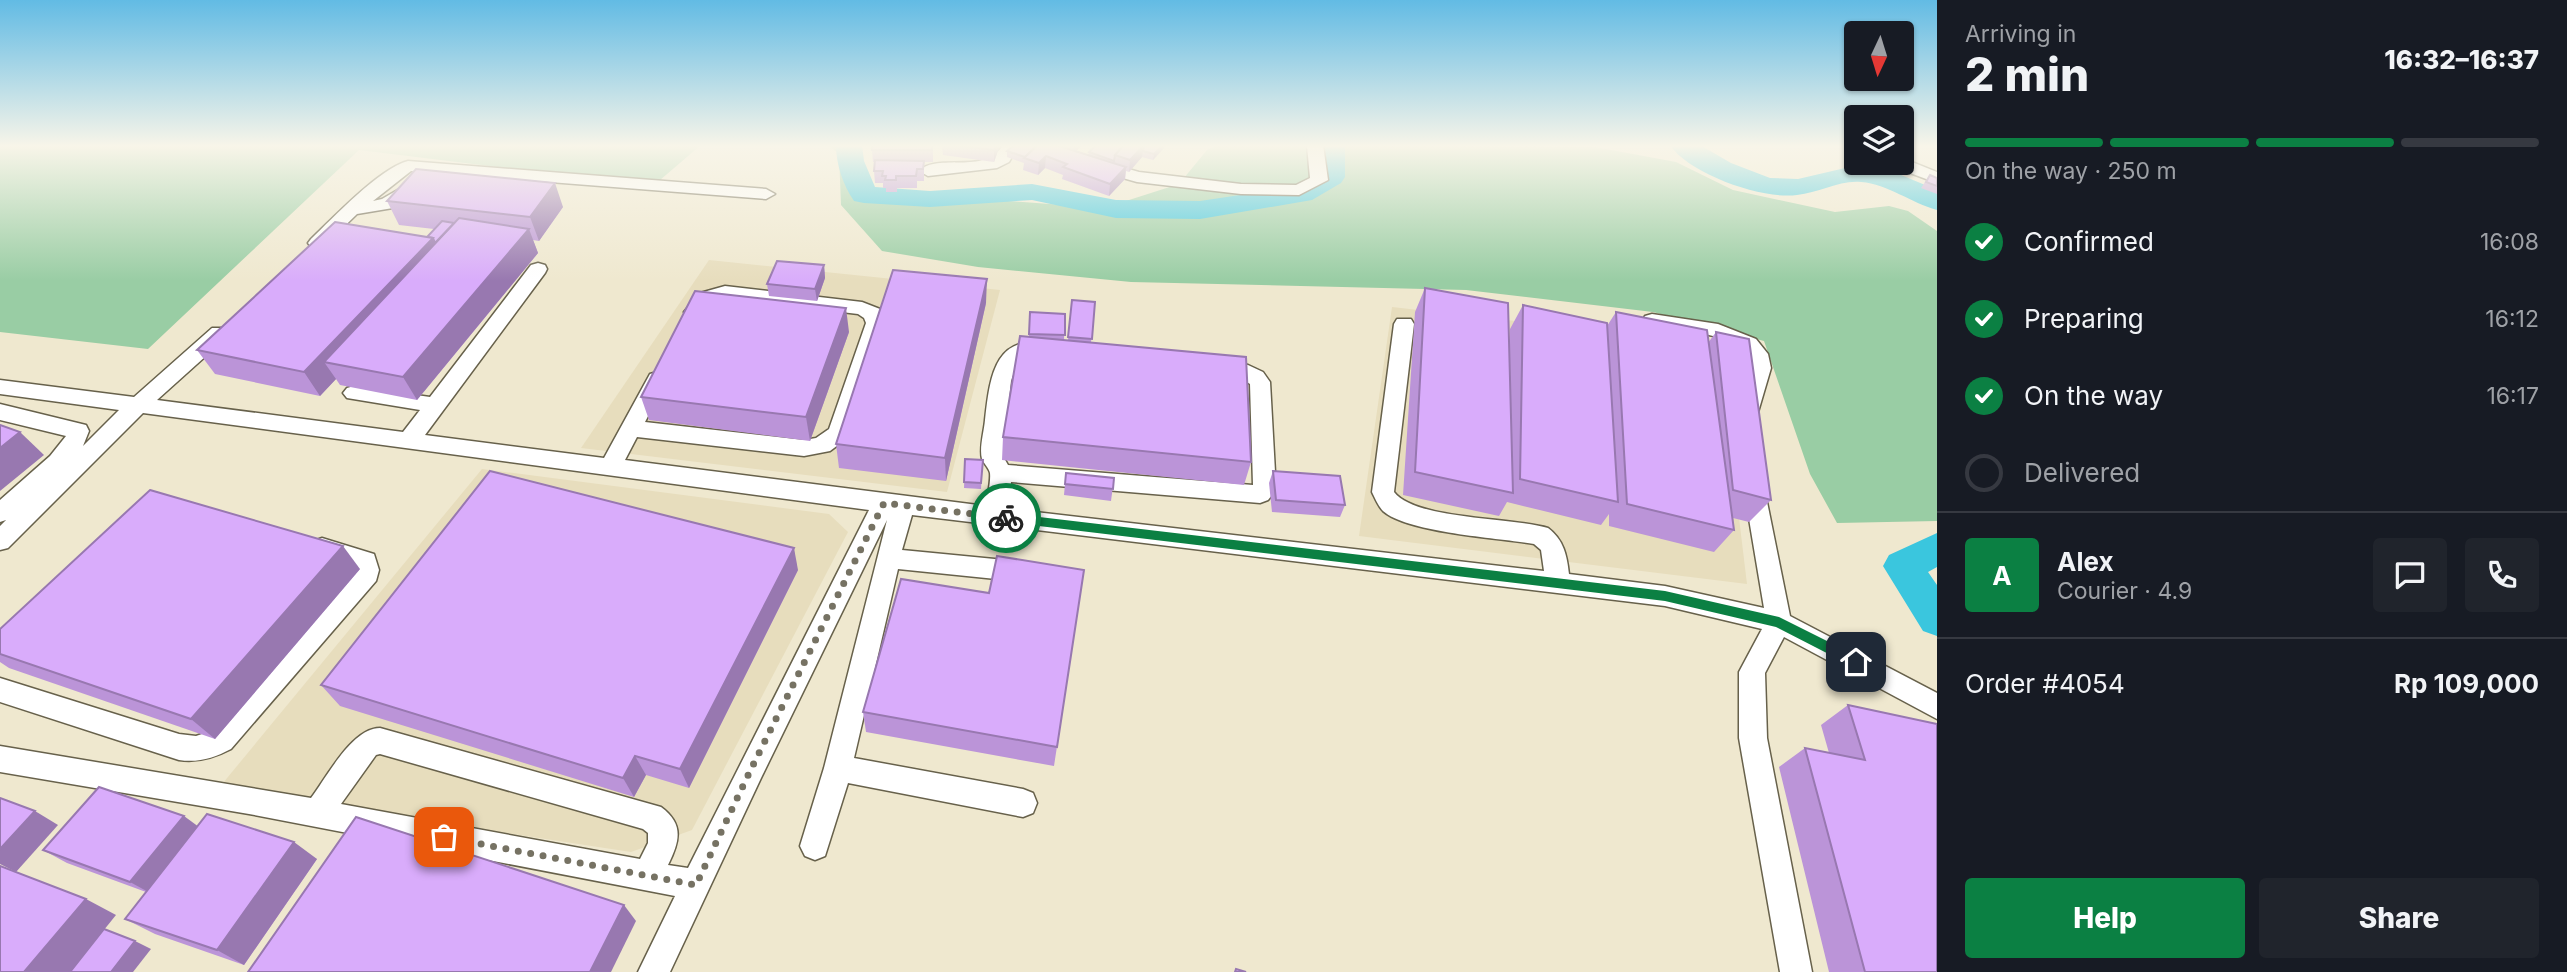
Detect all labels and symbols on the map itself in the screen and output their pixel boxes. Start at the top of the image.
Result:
north arrow [1844,21,1914,91]
courier [971,483,1041,553]
pin [1826,632,1886,692]
pin [414,807,474,867]

